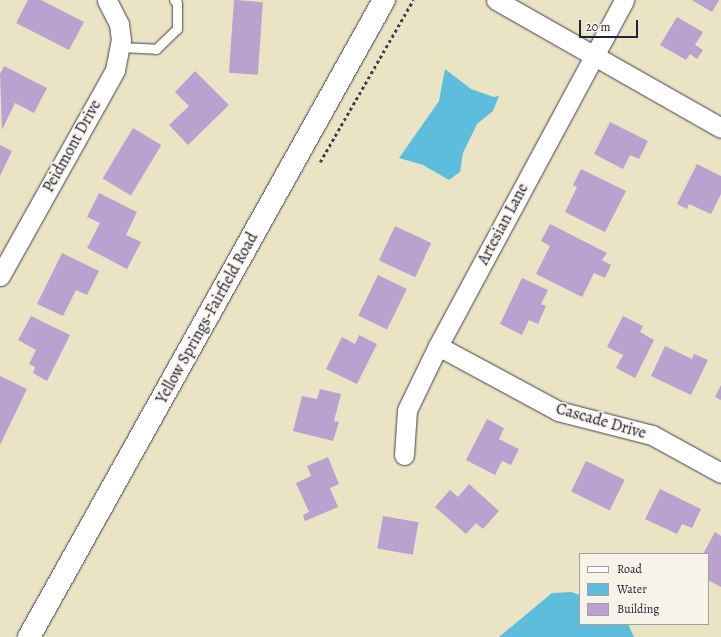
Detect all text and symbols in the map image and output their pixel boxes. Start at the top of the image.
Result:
scale bar [581,12,640,38]
text: 20 m [586,19,610,35]
street label: Peidmont Drive [39,96,105,196]
street label: Artesian Lane [474,180,532,268]
street label: Yellow Springs-Fairfield Road [152,229,262,407]
street label: Cascade Drive [554,399,648,443]
legend [579,553,709,625]
text: Road [617,561,642,577]
text: Water [617,581,647,597]
text: Building [617,601,659,617]

